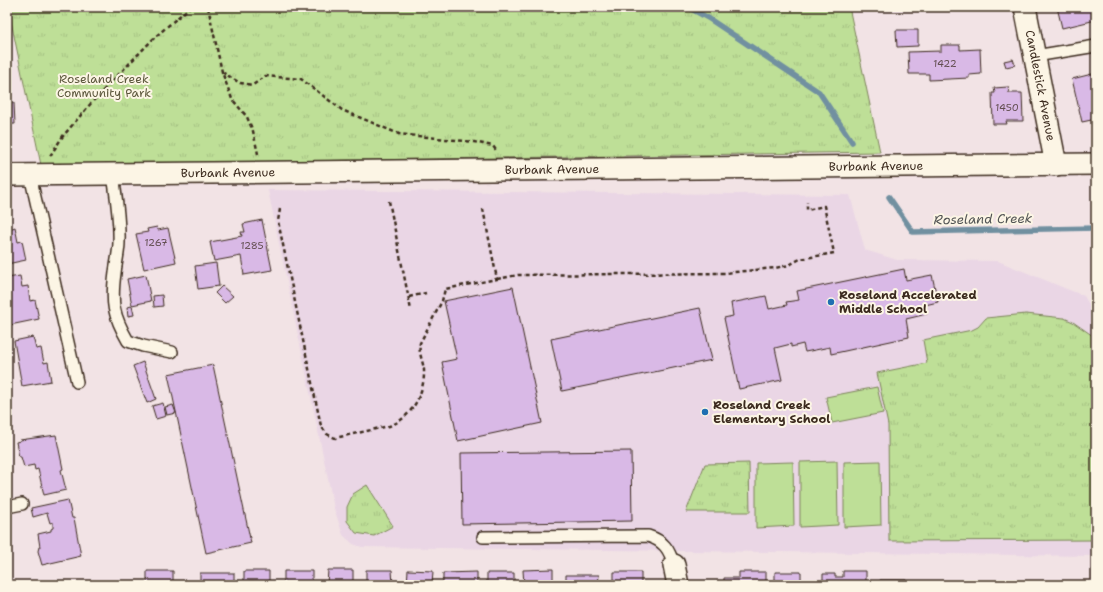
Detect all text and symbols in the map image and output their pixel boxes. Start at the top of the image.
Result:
street label: Candlestick Avenue [1022,29,1059,143]
house number: 1422 [933,57,957,70]
park label: Roseland Creek Community Park [57,71,151,101]
house number: 1450 [995,101,1019,114]
street label: Burbank Avenue [829,158,923,175]
street label: Burbank Avenue [505,161,599,178]
street label: Burbank Avenue [181,164,275,181]
water label: Roseland Creek [934,210,1033,228]
house number: 1267 [144,236,168,249]
house number: 1285 [240,239,264,252]
place label: Roseland Accelerated Middle School [839,287,977,317]
marker: Roseland Accelerated Middle School [826,297,836,307]
place label: Roseland Creek Elementary School [713,397,830,427]
marker: Roseland Creek Elementary School [700,407,710,417]

